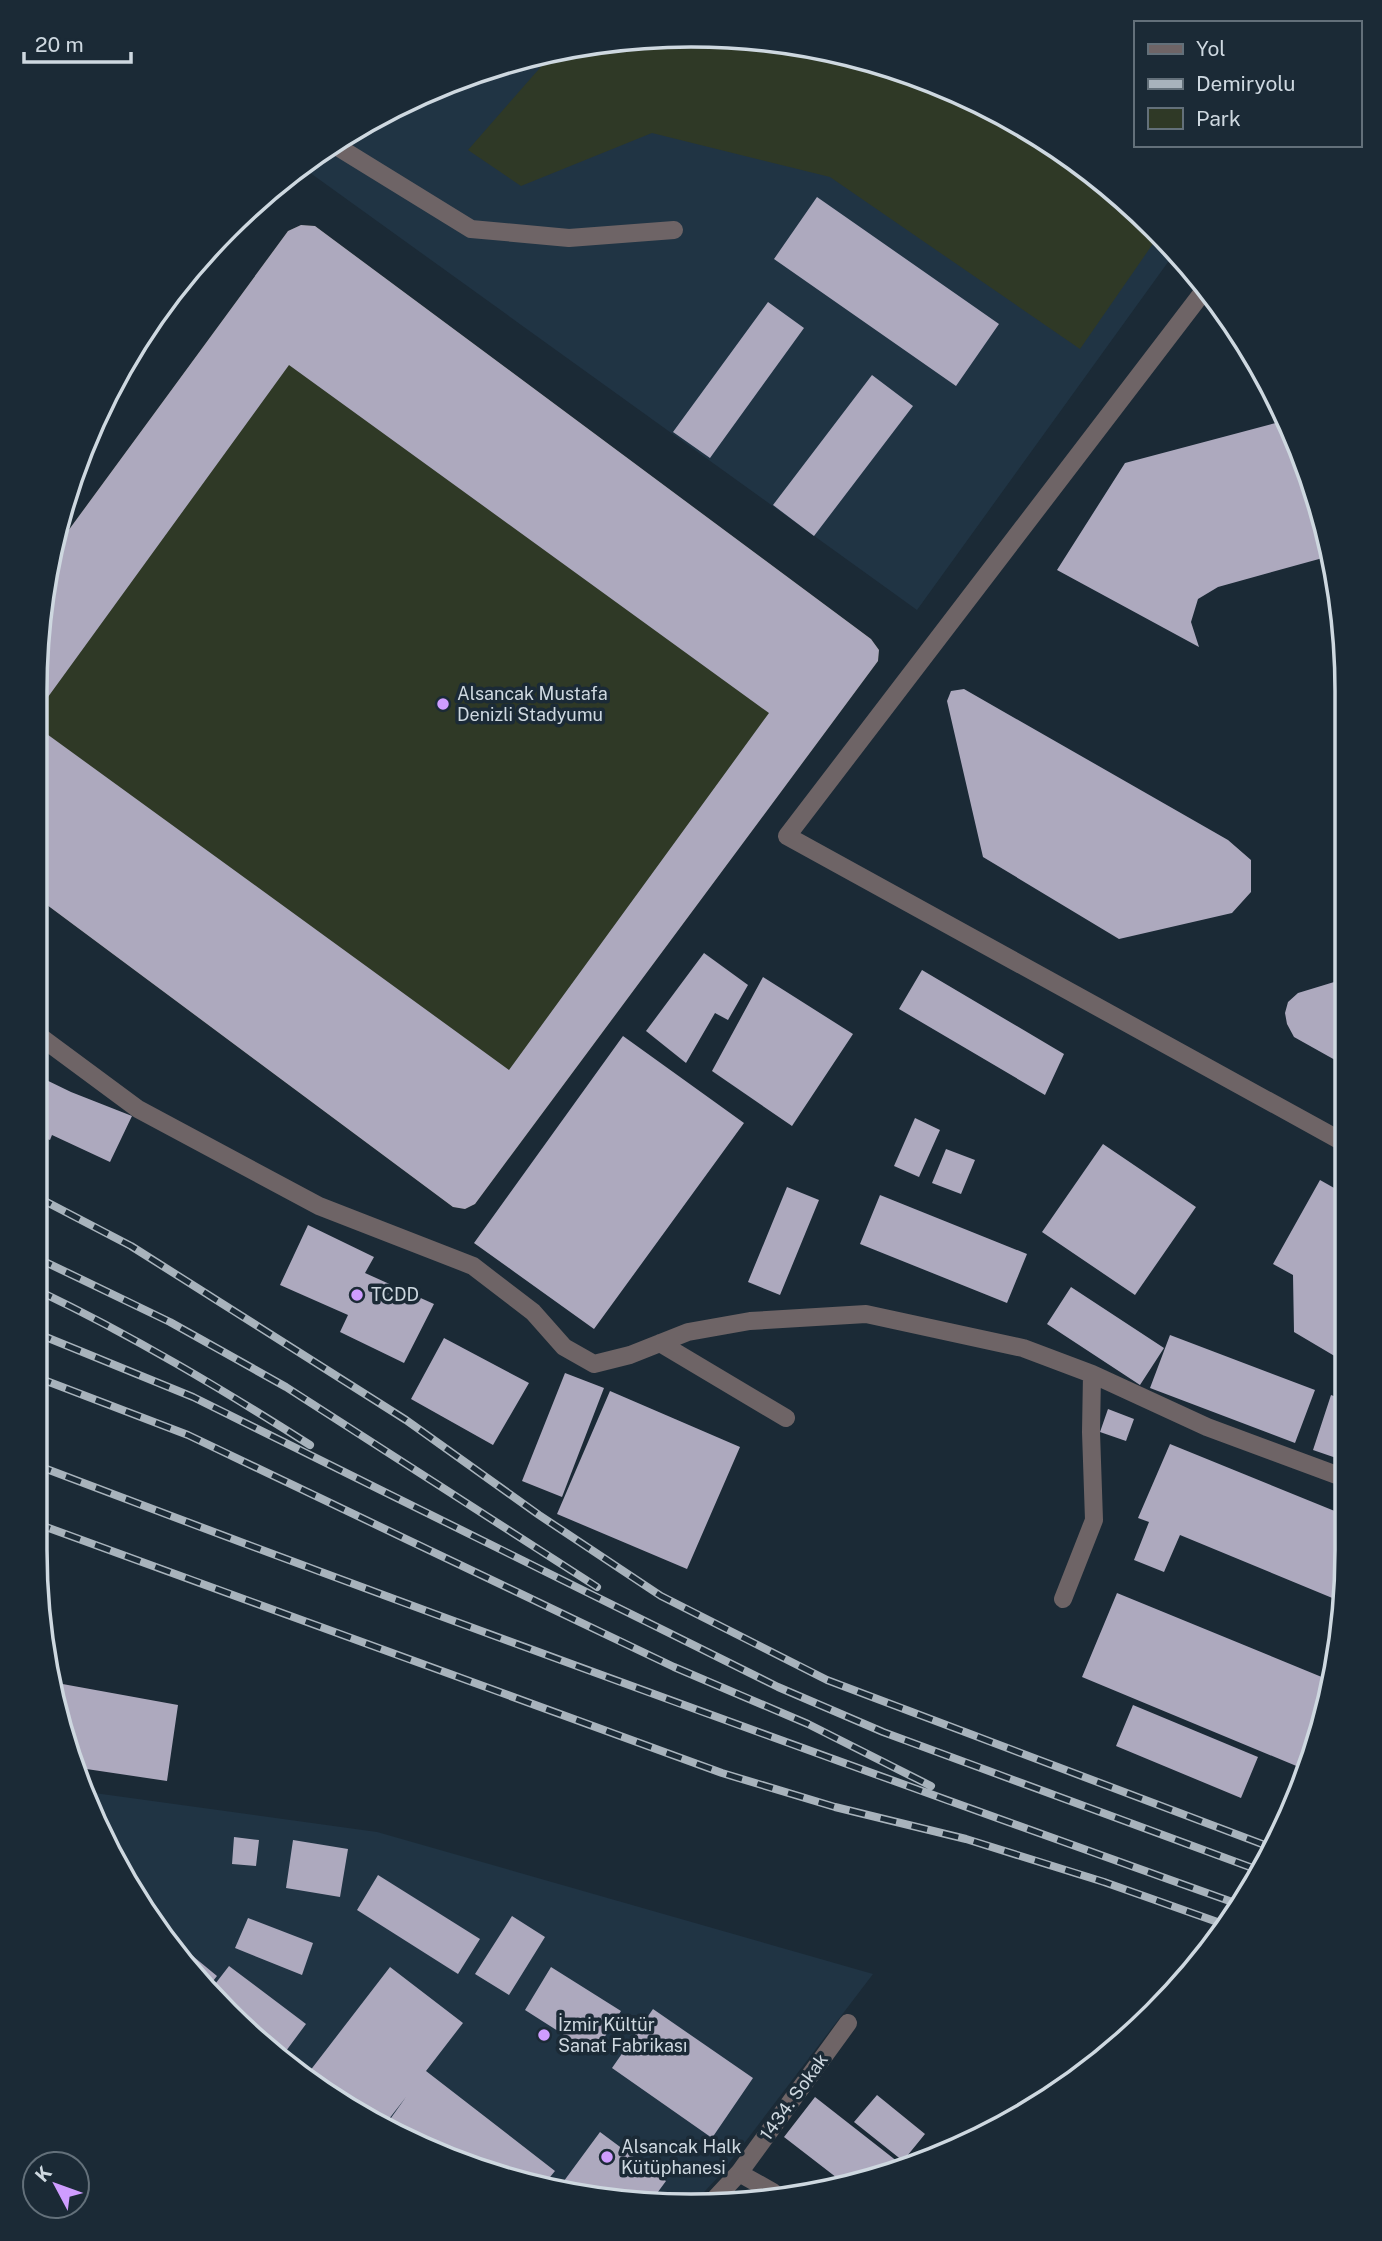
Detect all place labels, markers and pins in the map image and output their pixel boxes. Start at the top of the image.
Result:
place label: Alsancak Mustafa Denizli Stadyumu [457,683,608,725]
marker: Alsancak Mustafa Denizli Stadyumu [435,696,451,712]
place label: TCDD [371,1284,419,1305]
marker: TCDD [349,1287,365,1303]
place label: İzmir Kültür Sanat Fabrikası [558,2013,687,2056]
marker: İzmir Kültür Sanat Fabrikası [536,2027,552,2043]
place label: Alsancak Halk Kütüphanesi [621,2136,742,2178]
marker: Alsancak Halk Kütüphanesi [599,2149,615,2165]

